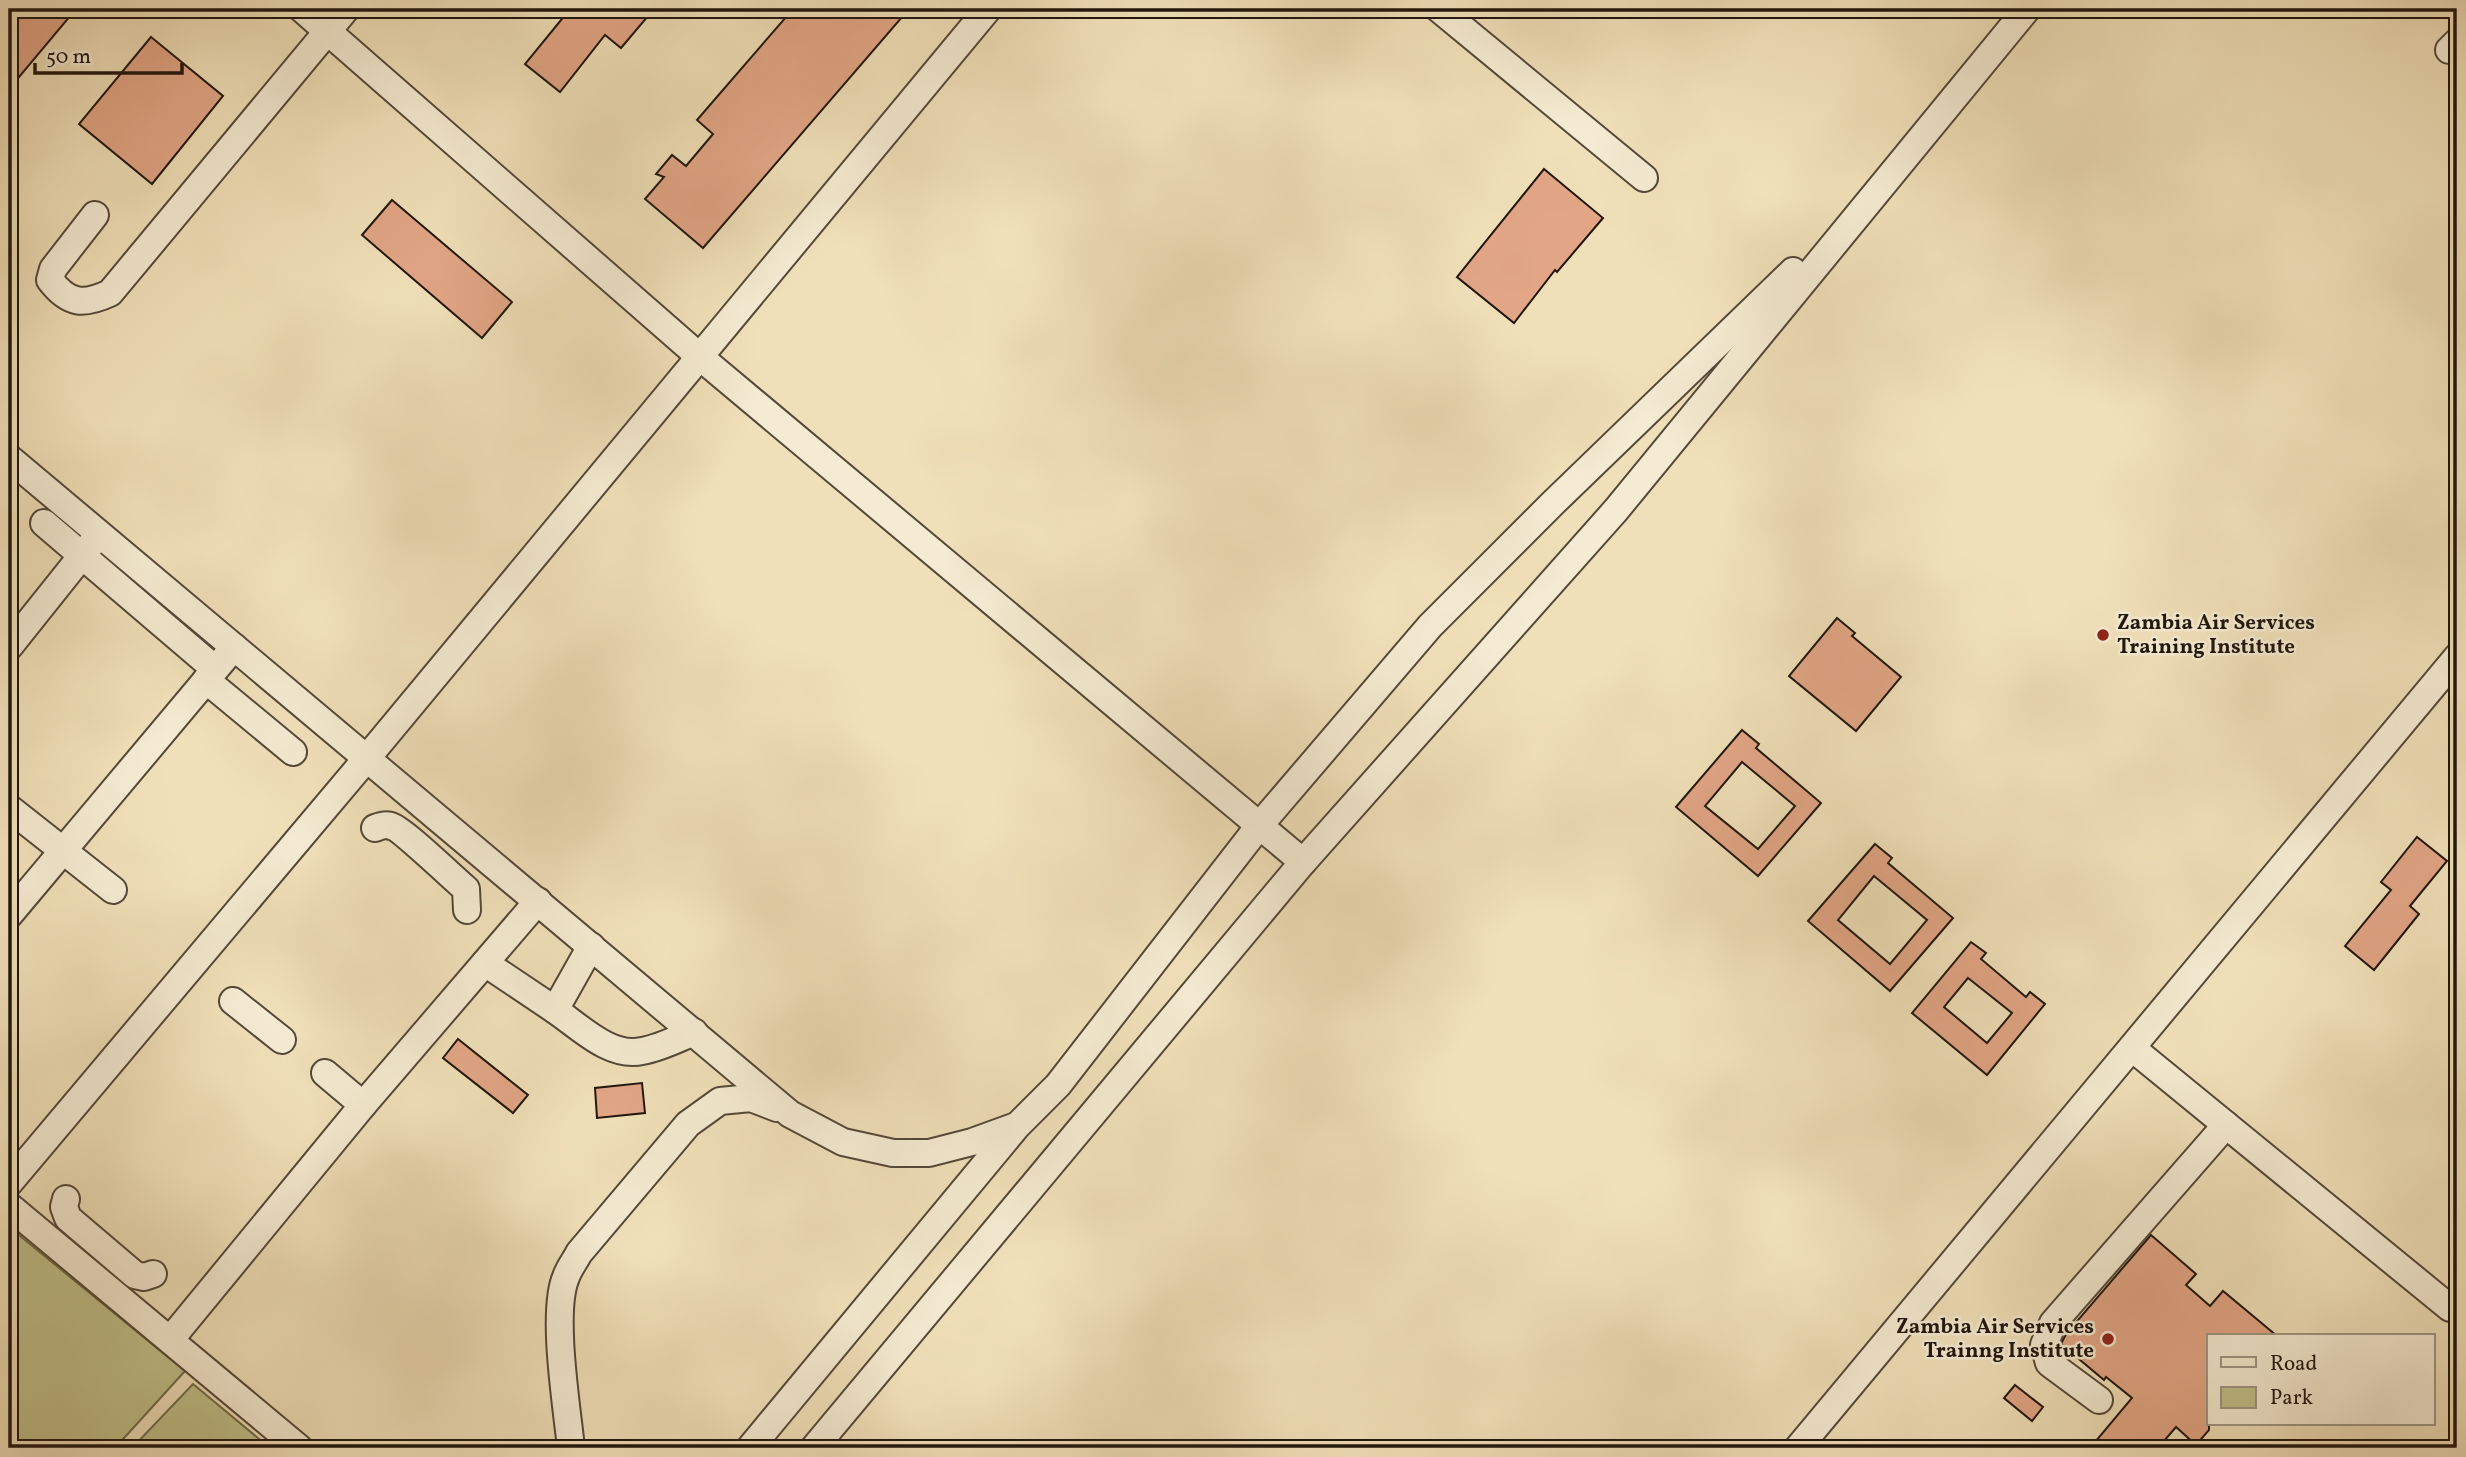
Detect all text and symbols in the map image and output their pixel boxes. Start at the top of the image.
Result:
scale bar [35,32,182,76]
text: 50 m [46,43,91,72]
place label: Zambia Air Services Training Institute [2117,609,2315,662]
marker: Zambia Air Services Training Institute [2095,627,2111,643]
place label: Zambia Air Services Trainng Institute [1896,1313,2094,1366]
marker: Zambia Air Services Trainng Institute [2100,1331,2116,1347]
legend [2207,1334,2434,1426]
text: Road [2270,1350,2317,1379]
text: Park [2270,1384,2313,1413]

